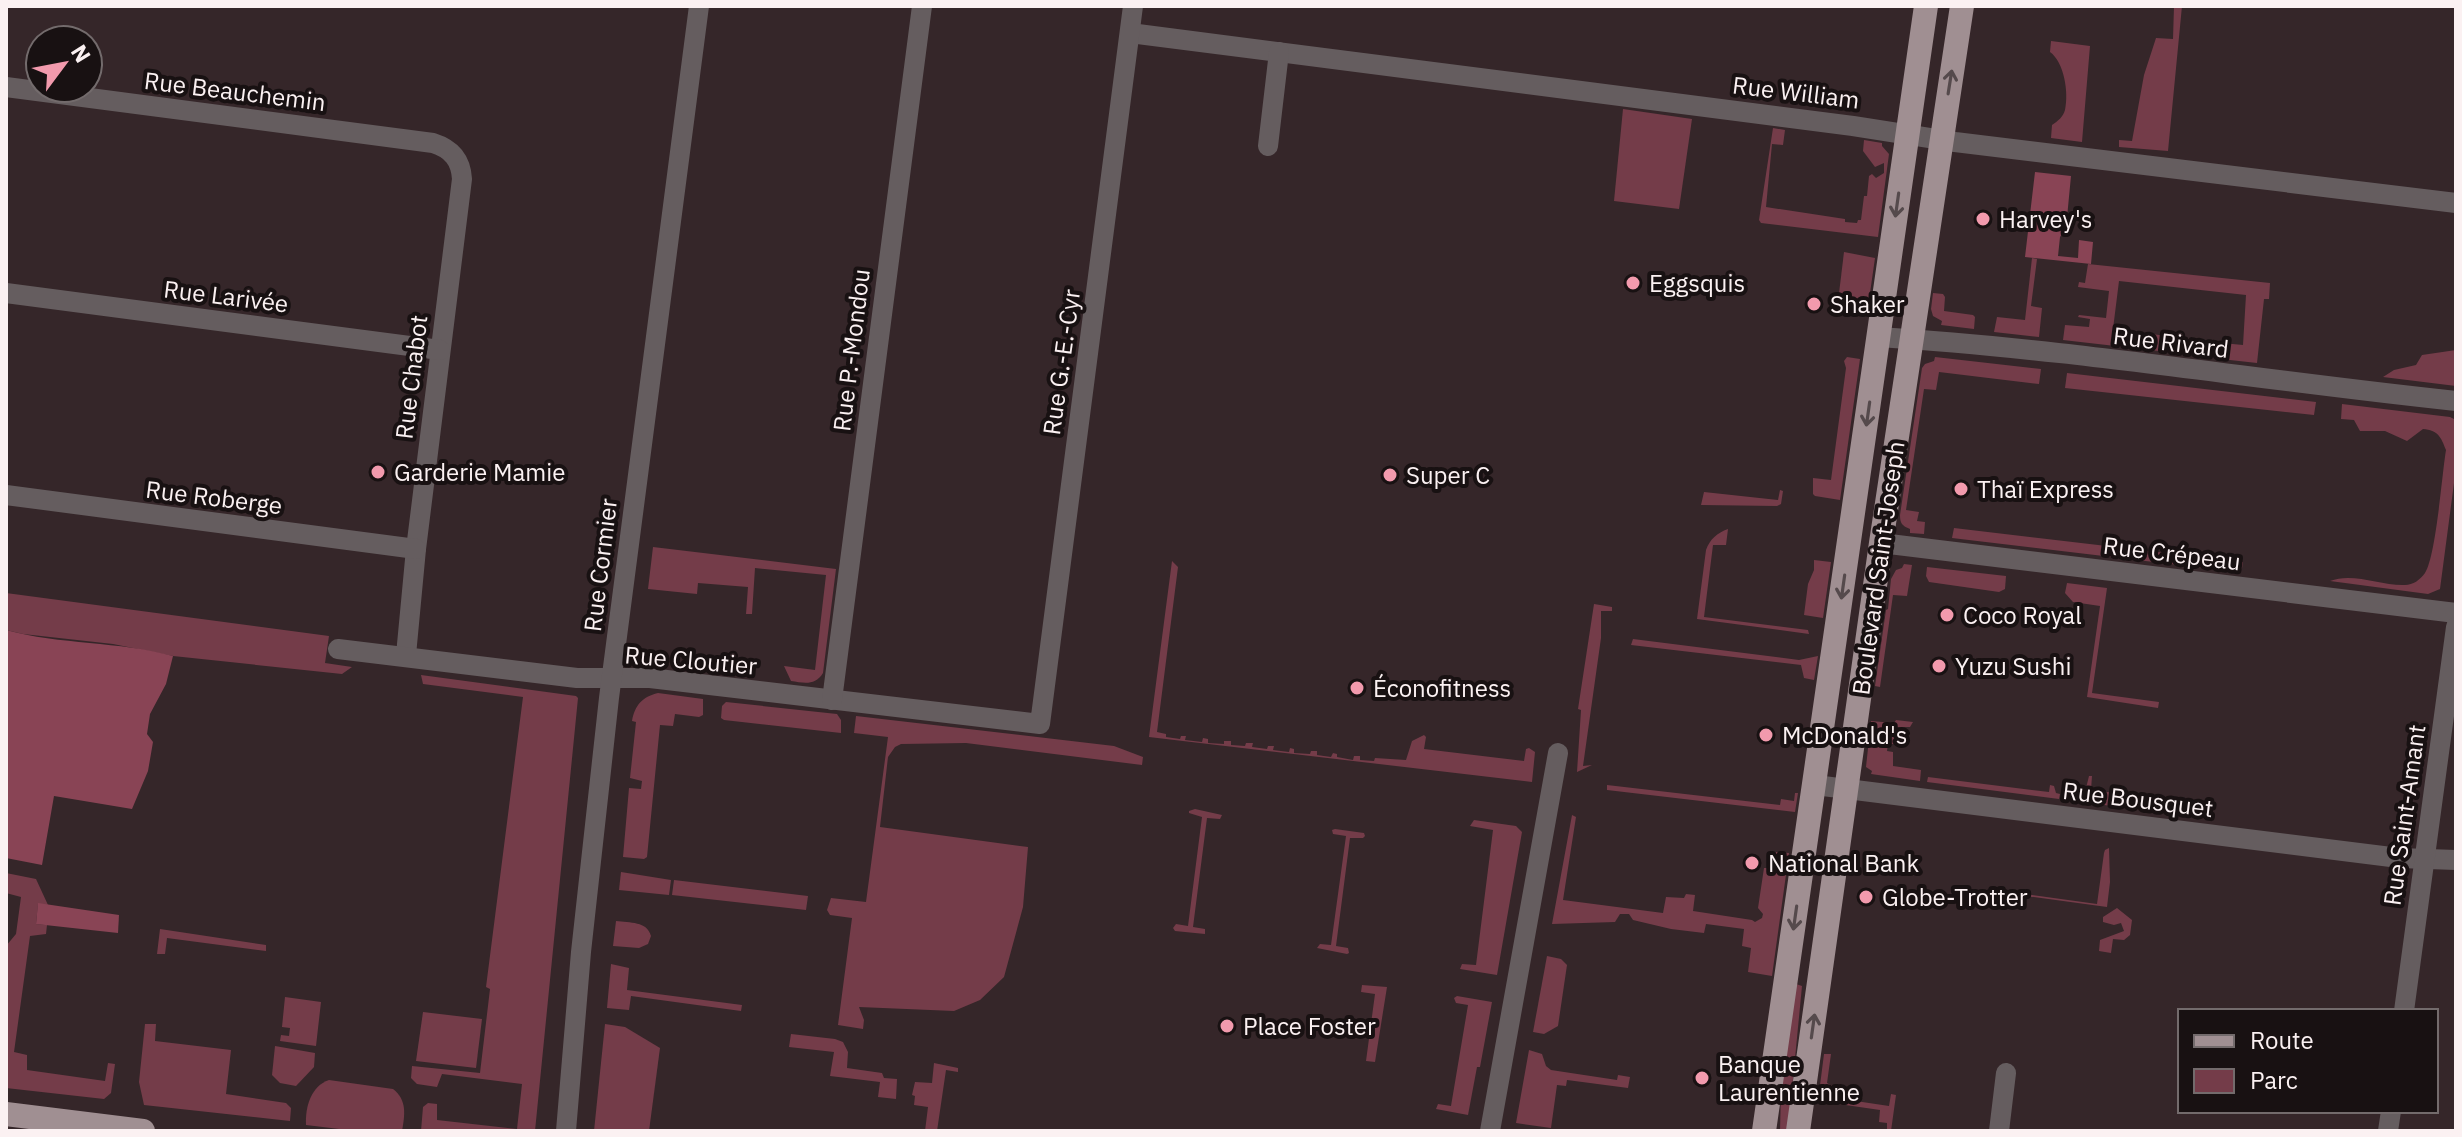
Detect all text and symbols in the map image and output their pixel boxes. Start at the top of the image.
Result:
north arrow [24,24,104,104]
text: N [65,39,98,68]
street label: Rue Beauchemin [142,64,328,118]
street label: Rue William [1731,68,1861,116]
one-way arrow [1943,70,1958,95]
one-way arrow [1889,192,1904,217]
place label: Harvey's [1999,203,2092,235]
marker: Harvey's [1974,210,1992,228]
street label: Rue P.-Mondou [825,267,877,433]
place label: Eggsquis [1649,267,1745,299]
street label: Rue Larivée [162,272,290,320]
marker: Eggsquis [1624,274,1642,292]
street label: Rue G.-E.-Cyr [1035,287,1087,437]
place label: Shaker [1830,288,1905,320]
marker: Shaker [1805,295,1823,313]
street label: Rue Chabot [388,313,434,441]
street label: Rue Rivard [2111,319,2231,365]
one-way arrow [1860,401,1875,427]
street label: Boulevard Saint-Joseph [1844,439,1912,697]
place label: Garderie Mamie [394,456,565,488]
place label: Super C [1406,459,1490,491]
marker: Garderie Mamie [369,463,387,481]
marker: Super C [1381,466,1399,484]
street label: Rue Roberge [144,473,284,521]
place label: Thaï Express [1977,473,2114,505]
marker: Thaï Express [1952,480,1970,498]
street label: Rue Cormier [576,496,624,633]
street label: Rue Crépeau [2101,529,2243,577]
one-way arrow [1835,574,1850,599]
place label: Coco Royal [1963,599,2082,631]
marker: Coco Royal [1938,606,1956,624]
street label: Rue Cloutier [623,638,759,682]
place label: Yuzu Sushi [1955,650,2071,682]
marker: Yuzu Sushi [1930,657,1948,675]
place label: Éconofitness [1373,672,1511,704]
marker: Éconofitness [1348,679,1366,697]
place label: McDonald's [1782,719,1908,751]
street label: Rue Saint-Amant [2375,722,2433,908]
marker: McDonald's [1757,726,1775,744]
street label: Rue Bousquet [2061,774,2215,824]
place label: National Bank [1768,847,1919,879]
marker: National Bank [1743,854,1761,872]
place label: Globe-Trotter [1882,881,2028,913]
marker: Globe-Trotter [1857,888,1875,906]
one-way arrow [1787,905,1802,930]
legend [2178,1009,2438,1113]
place label: Place Foster [1243,1010,1376,1042]
one-way arrow [1806,1014,1821,1039]
marker: Place Foster [1218,1017,1236,1035]
text: Route [2250,1024,2314,1056]
place label: Banque Laurentienne [1718,1048,1860,1108]
text: Parc [2250,1064,2298,1096]
marker: Banque Laurentienne [1693,1069,1711,1087]

